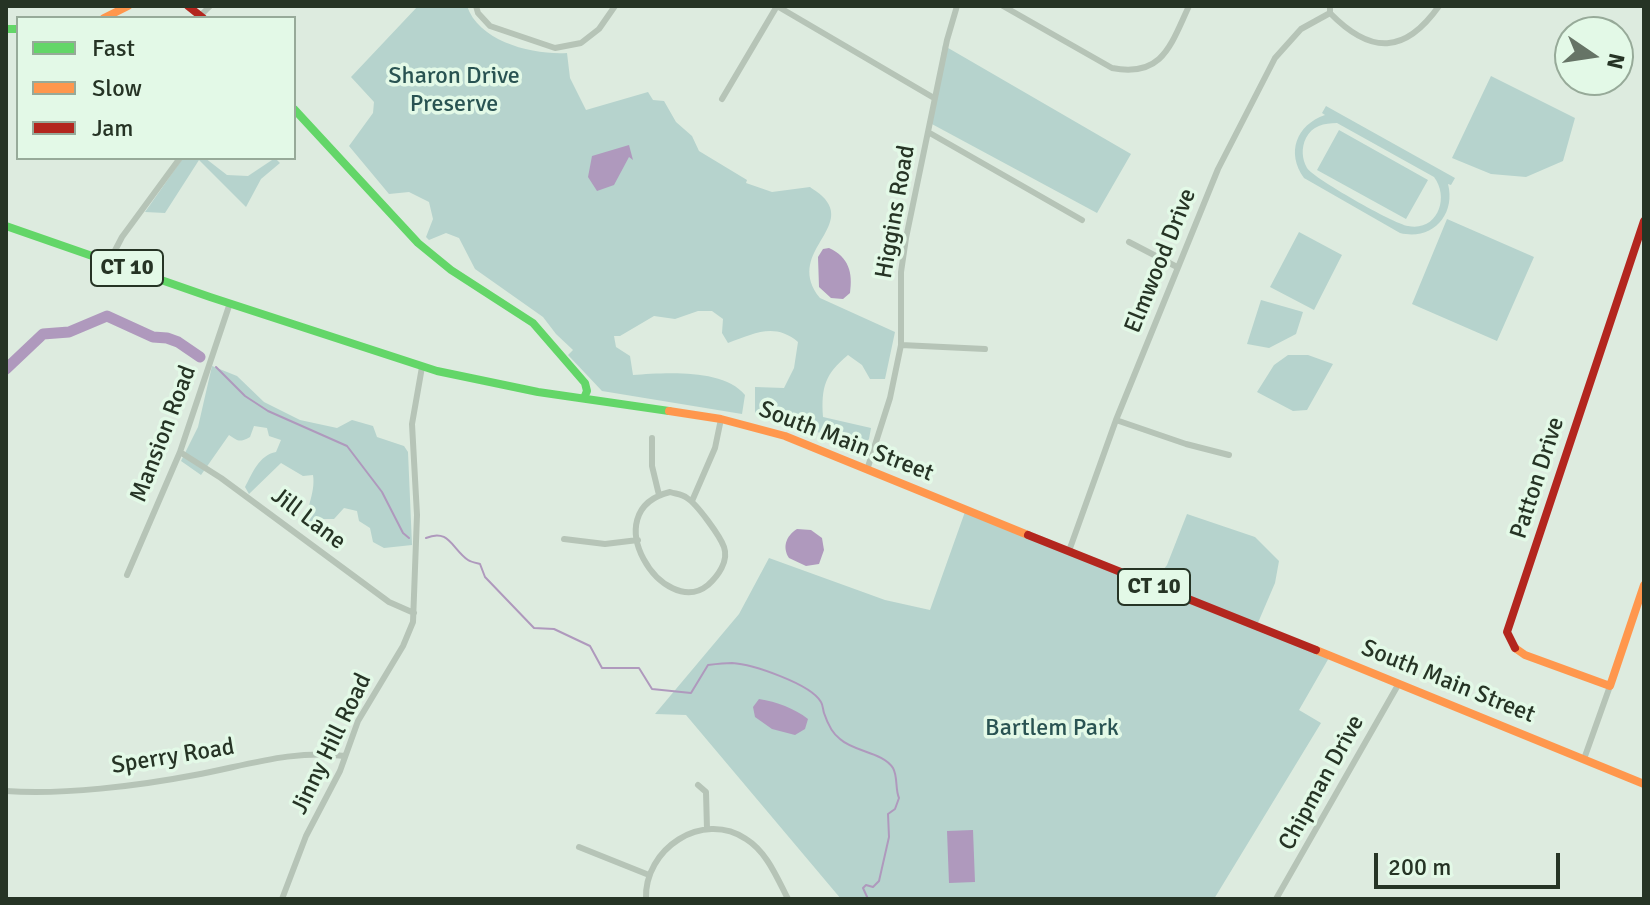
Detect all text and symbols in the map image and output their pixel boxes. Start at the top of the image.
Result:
legend [16,16,296,160]
north arrow [1554,16,1634,96]
text: Fast [92,33,135,63]
text: N [1601,51,1631,72]
park label: Sharon Drive Preserve [388,63,520,119]
text: Slow [92,73,142,103]
text: Jam [92,113,133,143]
street label: Higgins Road [870,143,922,281]
street label: Elmwood Drive [1119,185,1203,337]
road number: CT 10 [91,250,163,286]
street label: Mansion Road [125,362,203,506]
street label: South Main Street [755,395,937,489]
street label: Patton Drive [1505,414,1571,542]
street label: Jill Lane [265,482,351,556]
road number: CT 10 [1118,569,1190,605]
street label: South Main Street [1357,634,1539,730]
street label: Jinny Hill Road [286,669,378,819]
street label: Chipman Drive [1273,710,1371,856]
park label: Bartlem Park [985,715,1119,743]
street label: Sperry Road [109,733,237,781]
scale bar [1378,837,1564,887]
text: 200 m [1388,852,1451,882]

